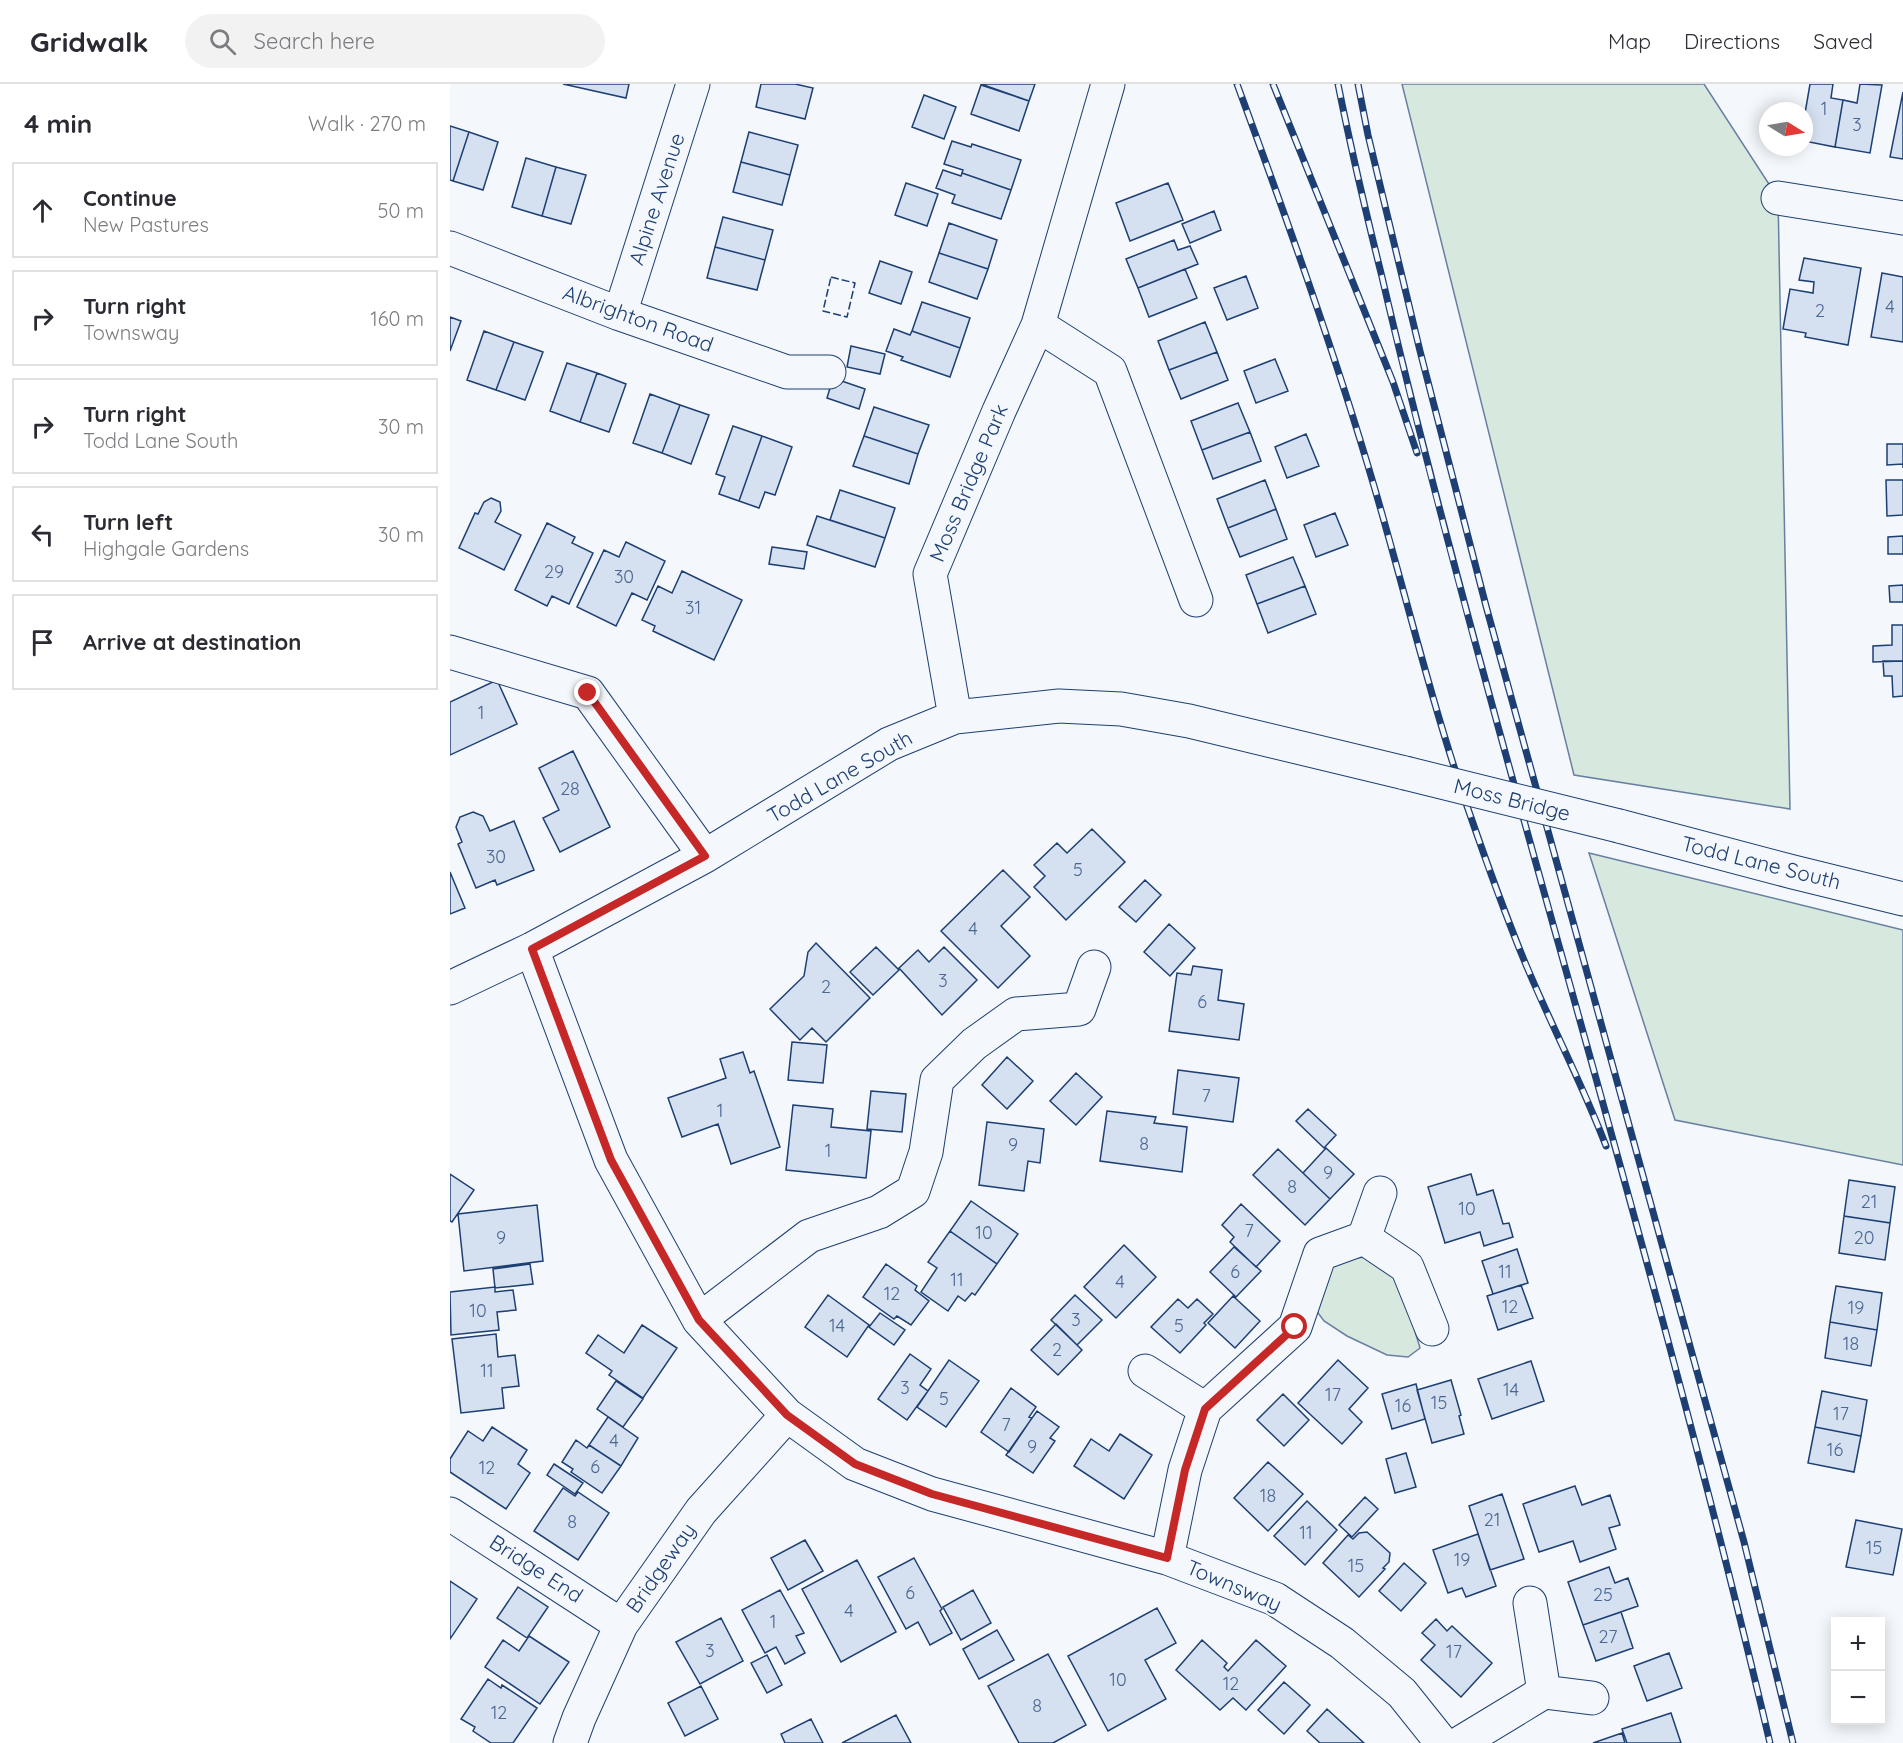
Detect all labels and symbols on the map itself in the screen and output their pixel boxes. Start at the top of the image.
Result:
house number: 1 [1821,97,1827,120]
north arrow [1759,102,1813,156]
house number: 3 [1852,113,1862,136]
street label: Alpine Avenue [622,129,690,268]
street label: Albrighton Road [559,279,717,357]
house number: 4 [1885,295,1895,318]
house number: 2 [1815,299,1825,322]
street label: Moss Bridge Park [923,400,1013,566]
house number: 29 [544,560,564,583]
house number: 30 [614,565,634,588]
house number: 31 [685,596,701,619]
route end [574,679,600,705]
house number: 1 [478,701,484,724]
street label: Todd Lane South [762,724,917,828]
street label: Moss Bridge [1451,772,1573,826]
house number: 28 [560,777,580,800]
street label: Todd Lane South [1679,830,1844,894]
house number: 30 [486,845,506,868]
house number: 5 [1073,858,1083,881]
house number: 4 [968,917,978,940]
house number: 3 [938,969,948,992]
house number: 2 [821,975,831,998]
house number: 6 [1197,990,1207,1013]
house number: 7 [1201,1084,1211,1107]
house number: 1 [717,1099,723,1122]
house number: 8 [1139,1132,1149,1155]
house number: 9 [1008,1133,1018,1156]
house number: 1 [825,1139,831,1162]
house number: 9 [1323,1161,1333,1184]
house number: 8 [1287,1175,1297,1198]
house number: 21 [1861,1190,1877,1213]
house number: 10 [1458,1197,1476,1220]
house number: 7 [1244,1219,1254,1242]
house number: 10 [975,1221,993,1244]
house number: 9 [496,1226,506,1249]
house number: 20 [1854,1226,1874,1249]
house number: 6 [1230,1260,1240,1283]
house number: 11 [1498,1260,1512,1283]
house number: 11 [950,1268,964,1291]
house number: 4 [1115,1270,1125,1293]
house number: 12 [884,1282,900,1305]
house number: 12 [1502,1295,1518,1318]
house number: 19 [1848,1296,1864,1319]
house number: 10 [469,1299,487,1322]
house number: 3 [1071,1308,1081,1331]
route start [1281,1313,1307,1339]
house number: 14 [829,1314,845,1337]
house number: 5 [1174,1314,1184,1337]
house number: 18 [1843,1332,1859,1355]
house number: 2 [1052,1338,1062,1361]
house number: 11 [480,1359,494,1382]
house number: 3 [900,1376,910,1399]
house number: 14 [1503,1378,1519,1401]
house number: 17 [1325,1383,1341,1406]
house number: 5 [939,1387,949,1410]
house number: 15 [1431,1391,1447,1414]
house number: 16 [1395,1394,1411,1417]
house number: 17 [1833,1402,1849,1425]
house number: 7 [1001,1413,1011,1436]
house number: 4 [609,1429,619,1452]
house number: 9 [1027,1435,1037,1458]
house number: 16 [1827,1438,1843,1461]
house number: 6 [590,1455,600,1478]
house number: 12 [479,1456,495,1479]
house number: 18 [1260,1484,1276,1507]
house number: 21 [1484,1508,1500,1531]
house number: 8 [567,1510,577,1533]
street label: Bridgeway [620,1517,701,1618]
house number: 11 [1299,1521,1313,1544]
street label: Bridge End [485,1528,588,1608]
house number: 15 [1866,1536,1882,1559]
house number: 19 [1454,1548,1470,1571]
street label: Townsway [1183,1553,1286,1617]
house number: 15 [1348,1554,1364,1577]
house number: 6 [905,1581,915,1604]
house number: 25 [1593,1583,1613,1606]
house number: 4 [844,1599,854,1622]
house number: 1 [770,1610,776,1633]
house number: 27 [1599,1625,1617,1648]
house number: 3 [705,1639,715,1662]
house number: 17 [1446,1640,1462,1663]
house number: 10 [1109,1668,1127,1691]
house number: 12 [1223,1672,1239,1695]
house number: 8 [1032,1694,1042,1717]
house number: 12 [491,1701,507,1724]

